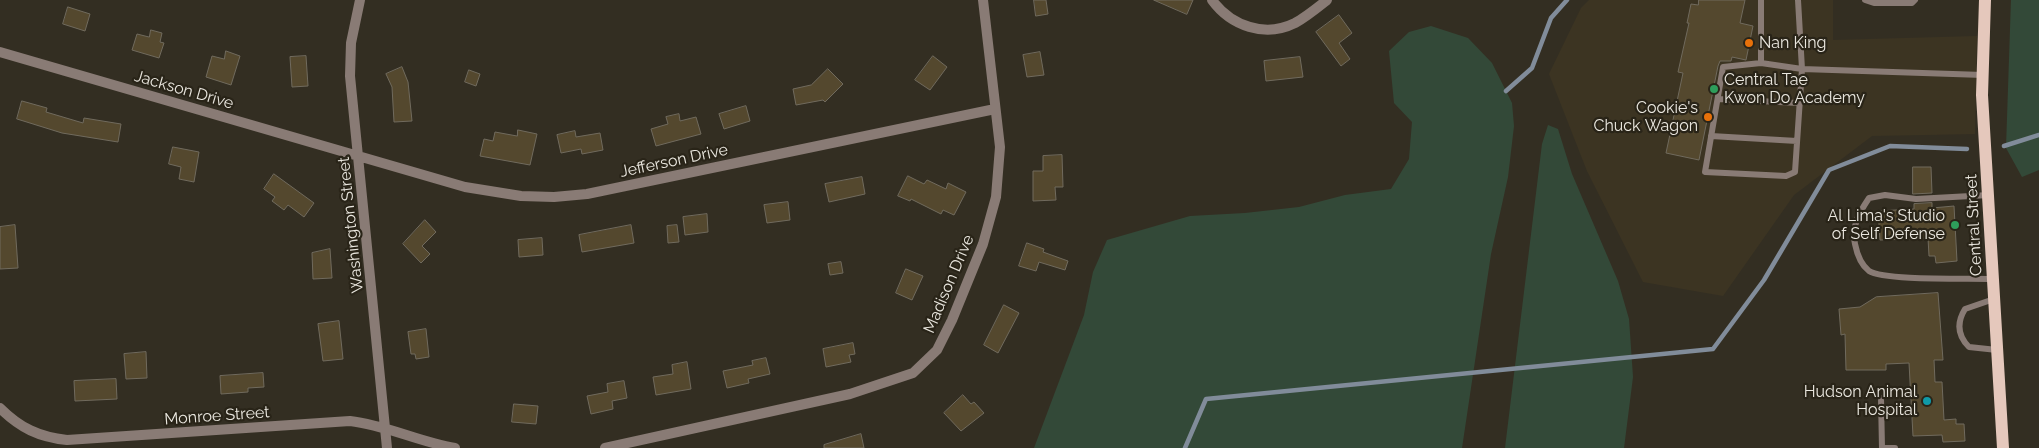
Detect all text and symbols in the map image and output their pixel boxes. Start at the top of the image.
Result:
place label: Nan King [1759,33,1826,53]
marker: Nan King [1743,37,1755,49]
street label: Jackson Drive [132,67,236,113]
place label: Central Tae Kwon Do Academy [1724,70,1865,108]
marker: Central Tae Kwon Do Academy [1708,83,1720,95]
place label: Cookie's Chuck Wagon [1594,98,1698,136]
marker: Cookie's Chuck Wagon [1702,111,1714,123]
street label: Jefferson Drive [618,140,730,182]
street label: Washington Street [334,156,368,294]
street label: Central Street [1962,174,1986,276]
place label: Al Lima's Studio of Self Defense [1828,206,1945,244]
marker: Al Lima's Studio of Self Defense [1949,219,1961,231]
street label: Madison Drive [920,232,978,336]
place label: Hudson Animal Hospital [1804,382,1917,420]
marker: Hudson Animal Hospital [1921,395,1933,407]
street label: Monroe Street [164,403,270,429]

